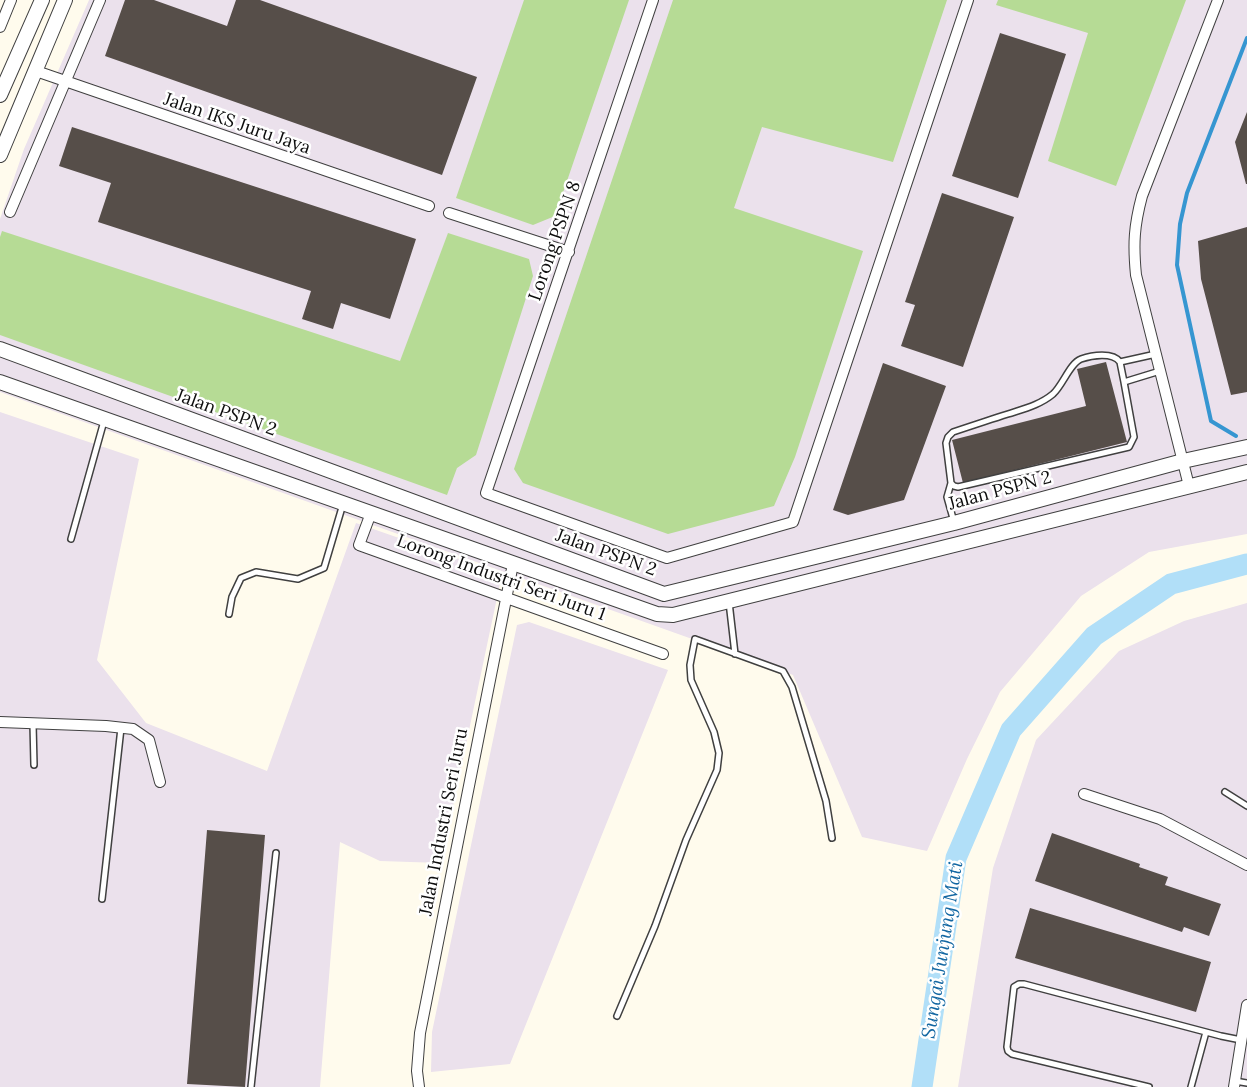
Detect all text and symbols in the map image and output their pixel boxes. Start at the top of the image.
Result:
street label: Jalan IKS Juru Jaya [161,89,313,159]
street label: Lorong PSPN 8 [524,178,586,304]
street label: Jalan PSPN 2 [173,385,279,441]
street label: Jalan PSPN 2 [946,467,1054,515]
street label: Jalan PSPN 2 [553,525,659,581]
street label: Lorong Industri Seri Juru 1 [394,530,608,626]
street label: Jalan Industri Seri Juru [415,727,473,917]
water label: Sungai Junjung Mati [918,860,968,1040]

